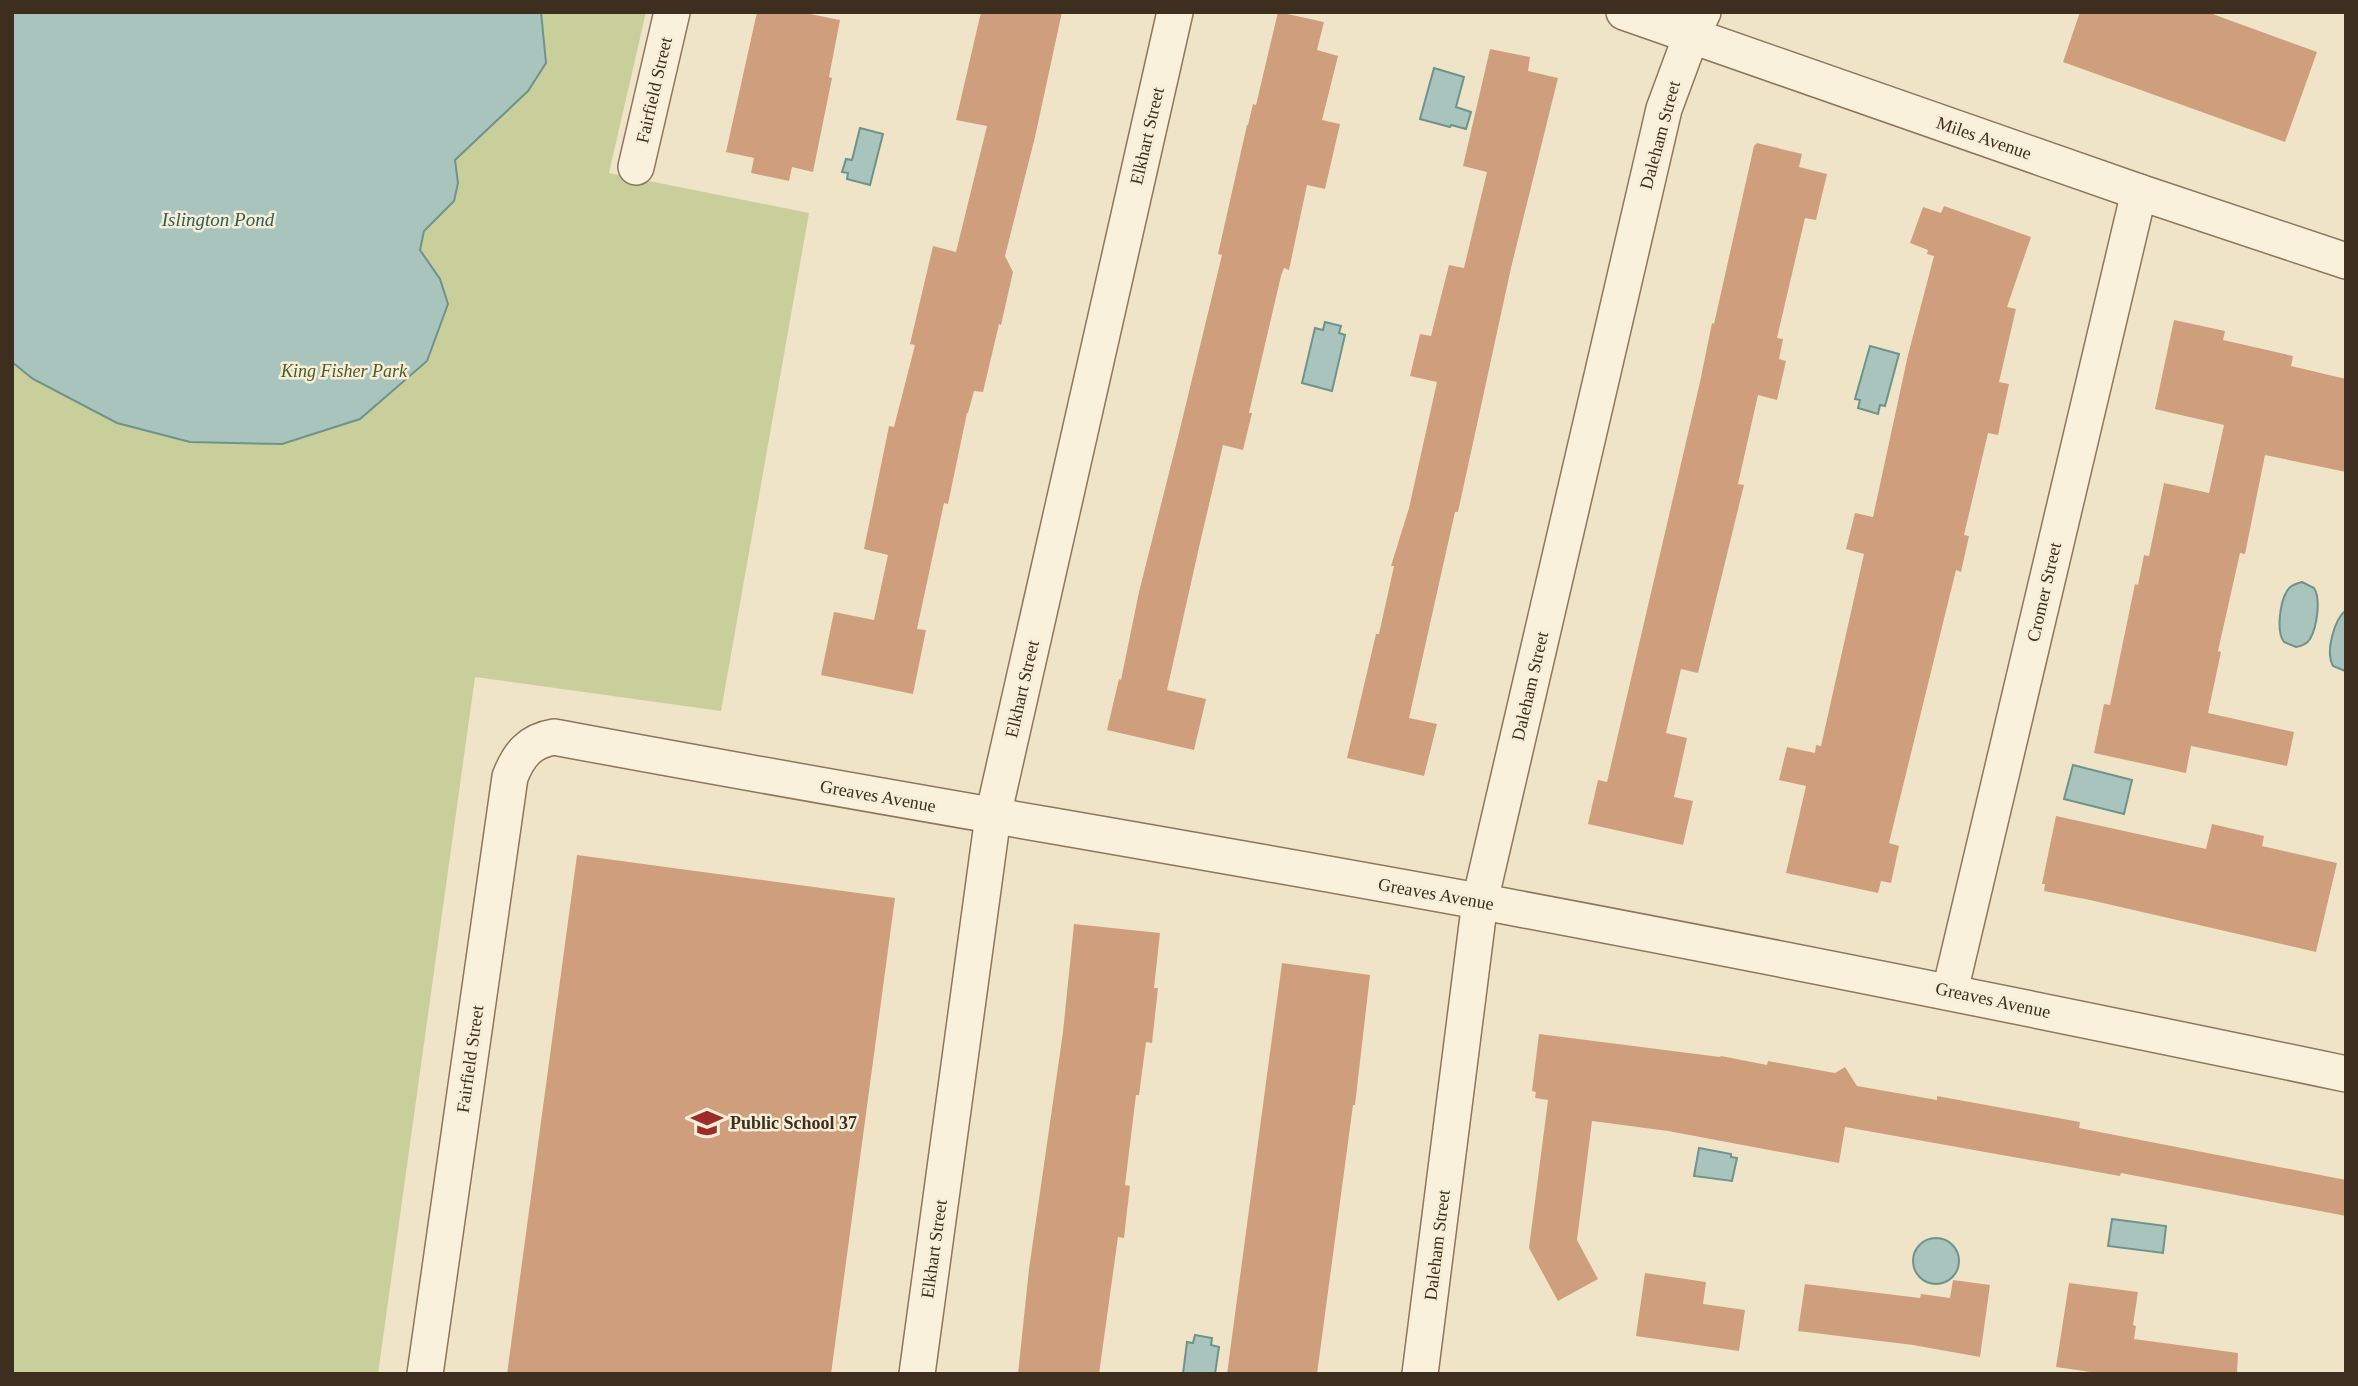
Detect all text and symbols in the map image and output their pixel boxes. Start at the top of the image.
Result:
street label: Fairfield Street [632,35,676,145]
street label: Daleham Street [1636,79,1684,191]
street label: Elkhart Street [1126,85,1168,187]
street label: Miles Avenue [1934,112,2034,164]
water label: Islington Pond [161,209,275,230]
park label: King Fisher Park [280,361,408,381]
street label: Cromer Street [2023,540,2065,644]
street label: Daleham Street [1508,629,1552,743]
street label: Elkhart Street [1001,638,1043,740]
street label: Greaves Avenue [819,776,937,816]
street label: Greaves Avenue [1377,874,1495,914]
street label: Greaves Avenue [1934,978,2052,1022]
street label: Fairfield Street [453,1004,487,1114]
school or university icon: Public School 37 [690,1106,724,1140]
place label: Public School 37 [730,1113,857,1133]
street label: Daleham Street [1420,1188,1454,1302]
street label: Elkhart Street [917,1198,951,1300]

